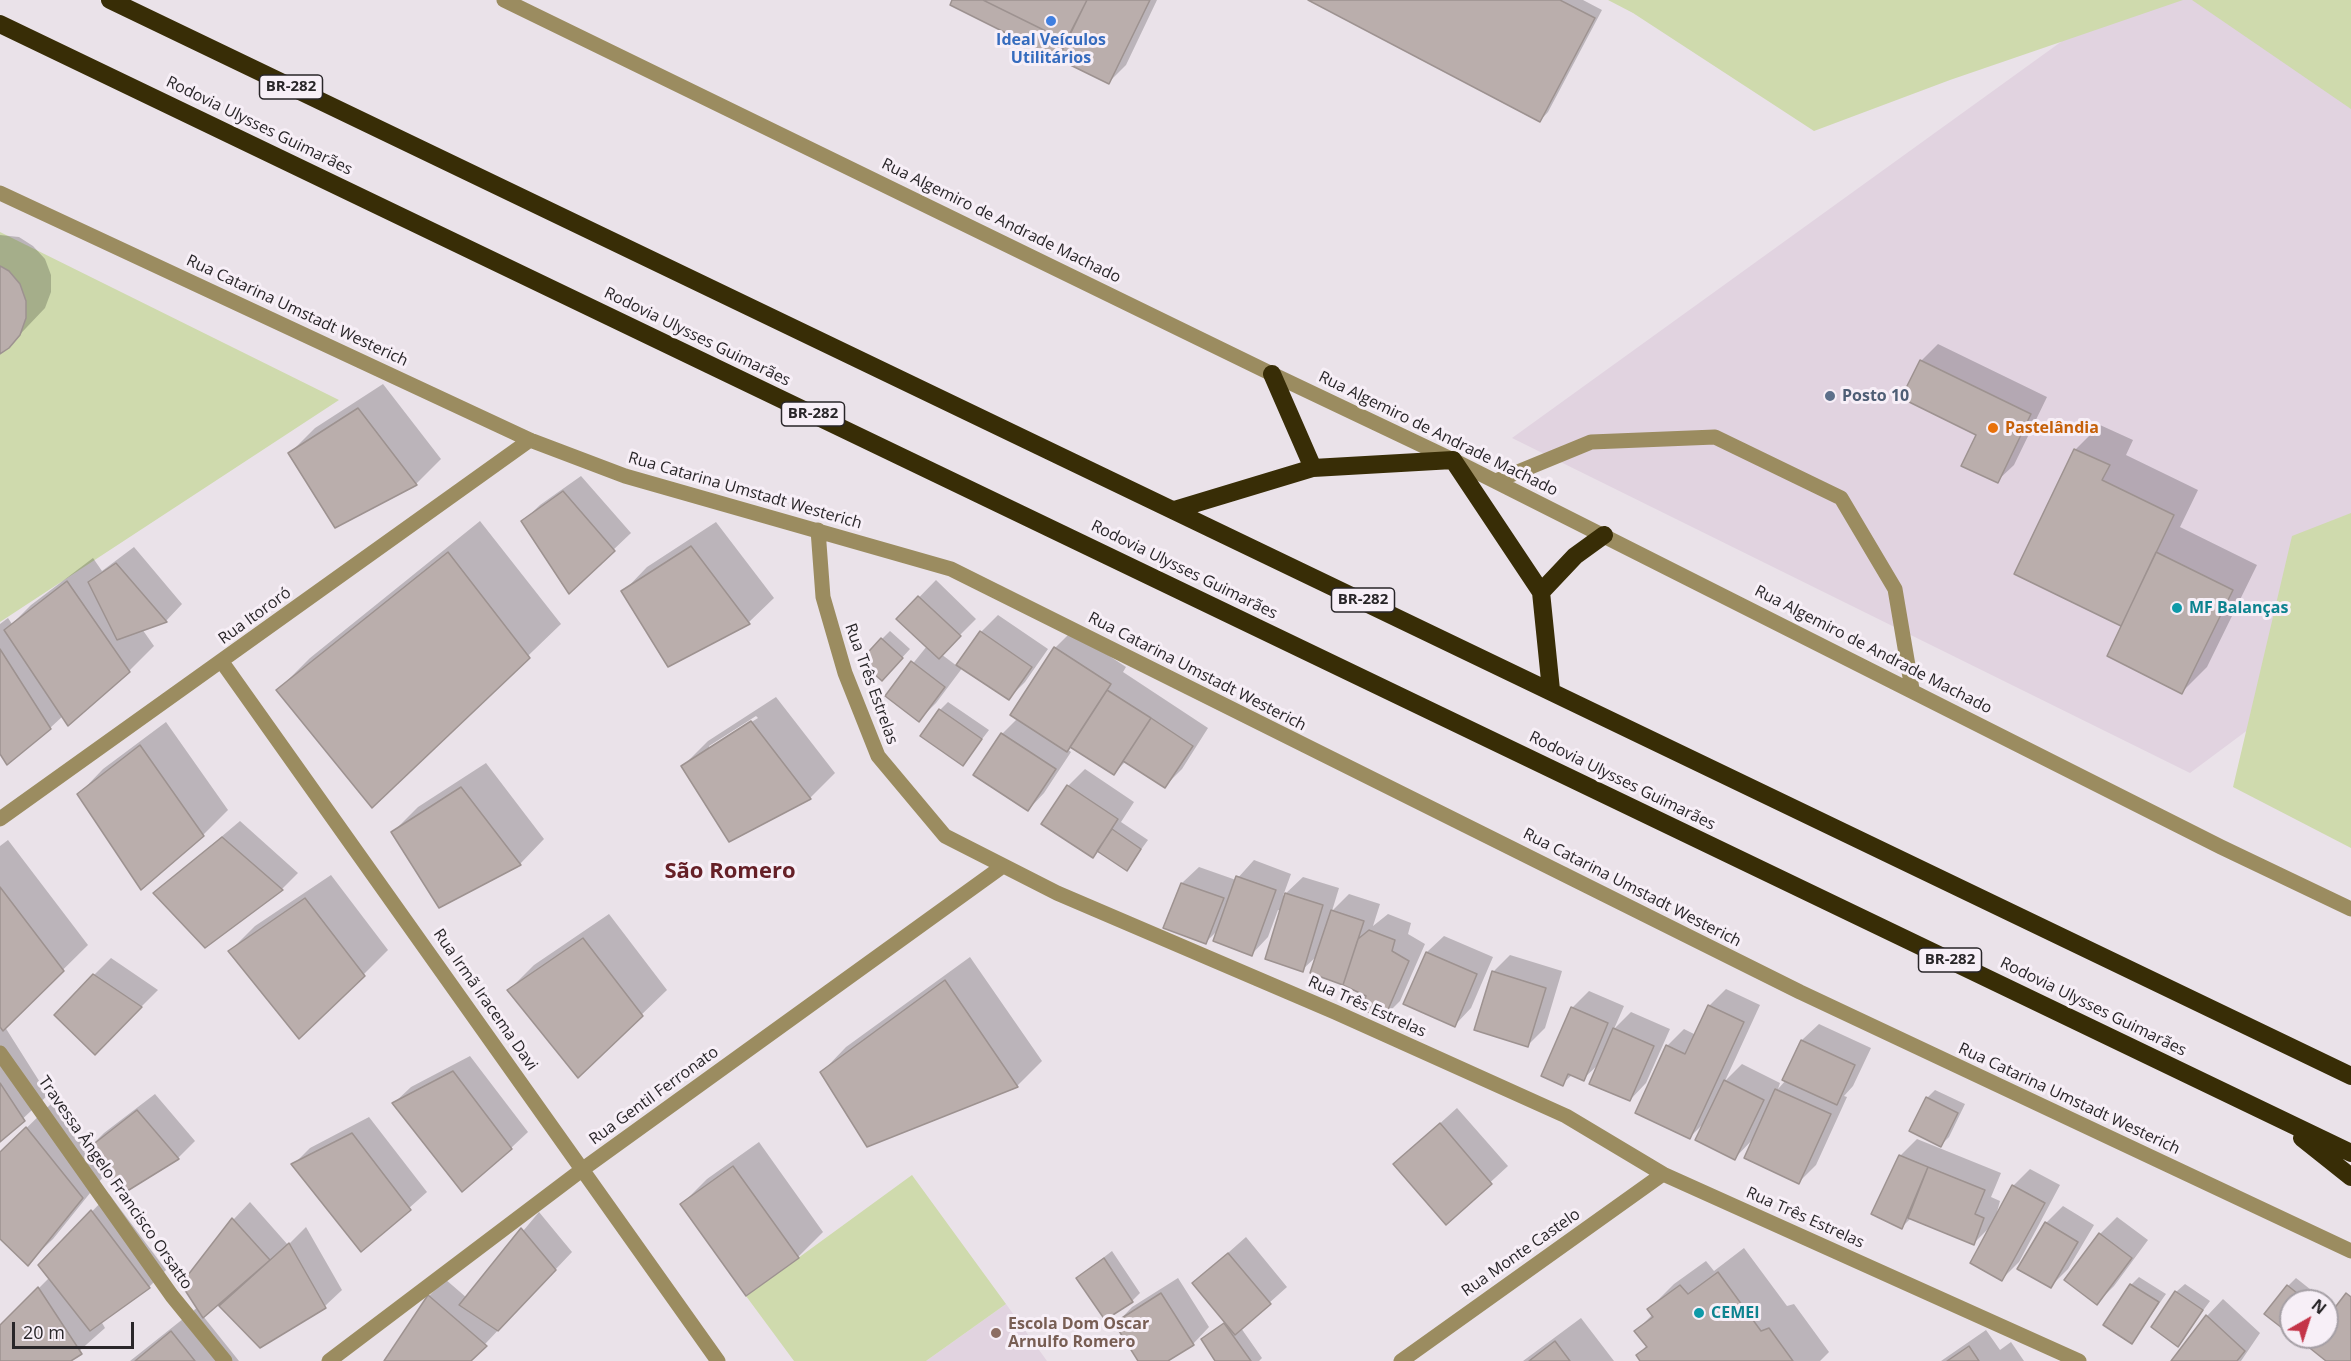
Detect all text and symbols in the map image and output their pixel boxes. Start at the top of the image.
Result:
marker: Ideal Veículos Utilitários [1044,14,1058,28]
place label: Ideal Veículos Utilitários [996,30,1106,68]
street label: Rodovia Ulysses Guimarães [163,72,355,180]
road number: BR-282 [260,75,322,99]
street label: Rua Algemiro de Andrade Machado [878,155,1124,287]
street label: Rua Catarina Umstadt Westerich [183,251,411,371]
street label: Rodovia Ulysses Guimarães [601,283,793,391]
street label: Rua Algemiro de Andrade Machado [1315,368,1561,500]
place label: Posto 10 [1842,386,1909,406]
marker: Posto 10 [1823,389,1837,403]
road number: BR-282 [782,402,844,426]
place label: Pastelândia [2005,418,2099,438]
marker: Pastelândia [1986,421,2000,435]
street label: Rua Catarina Umstadt Westerich [626,448,864,534]
street label: Rodovia Ulysses Guimarães [1088,516,1280,624]
street label: Rua Algemiro de Andrade Machado [1751,582,1995,718]
street label: Rua Itororó [215,583,295,649]
road number: BR-282 [1332,588,1394,612]
place label: MF Balanças [2189,598,2288,618]
marker: MF Balanças [2170,601,2184,615]
street label: Rua Catarina Umstadt Westerich [1085,608,1309,736]
street label: Rua Três Estrelas [840,621,902,747]
street label: Rodovia Ulysses Guimarães [1526,727,1718,835]
street label: Rua Catarina Umstadt Westerich [1520,824,1744,952]
district label: São Romero [664,859,796,885]
street label: Rua Irmã Iracema Davi [429,925,541,1075]
road number: BR-282 [1918,948,1982,972]
street label: Rodovia Ulysses Guimarães [1997,953,2189,1061]
street label: Rua Três Estrelas [1305,972,1429,1042]
street label: Rua Catarina Umstadt Westerich [1955,1039,2183,1159]
street label: Rua Gentil Ferronato [586,1043,722,1149]
street label: Travessa Ângelo Francisco Orsatto [34,1073,196,1293]
street label: Rua Três Estrelas [1743,1183,1867,1253]
street label: Rua Monte Castelo [1458,1205,1584,1301]
north arrow [2279,1289,2339,1349]
text: N [2307,1294,2331,1319]
place label: CEMEI [1711,1303,1760,1323]
marker: CEMEI [1692,1306,1706,1320]
scale bar [15,1310,136,1348]
place label: Escola Dom Oscar Arnulfo Romero [1008,1314,1149,1352]
text: 20 m [23,1320,65,1344]
marker: Escola Dom Oscar Arnulfo Romero [989,1326,1003,1340]

